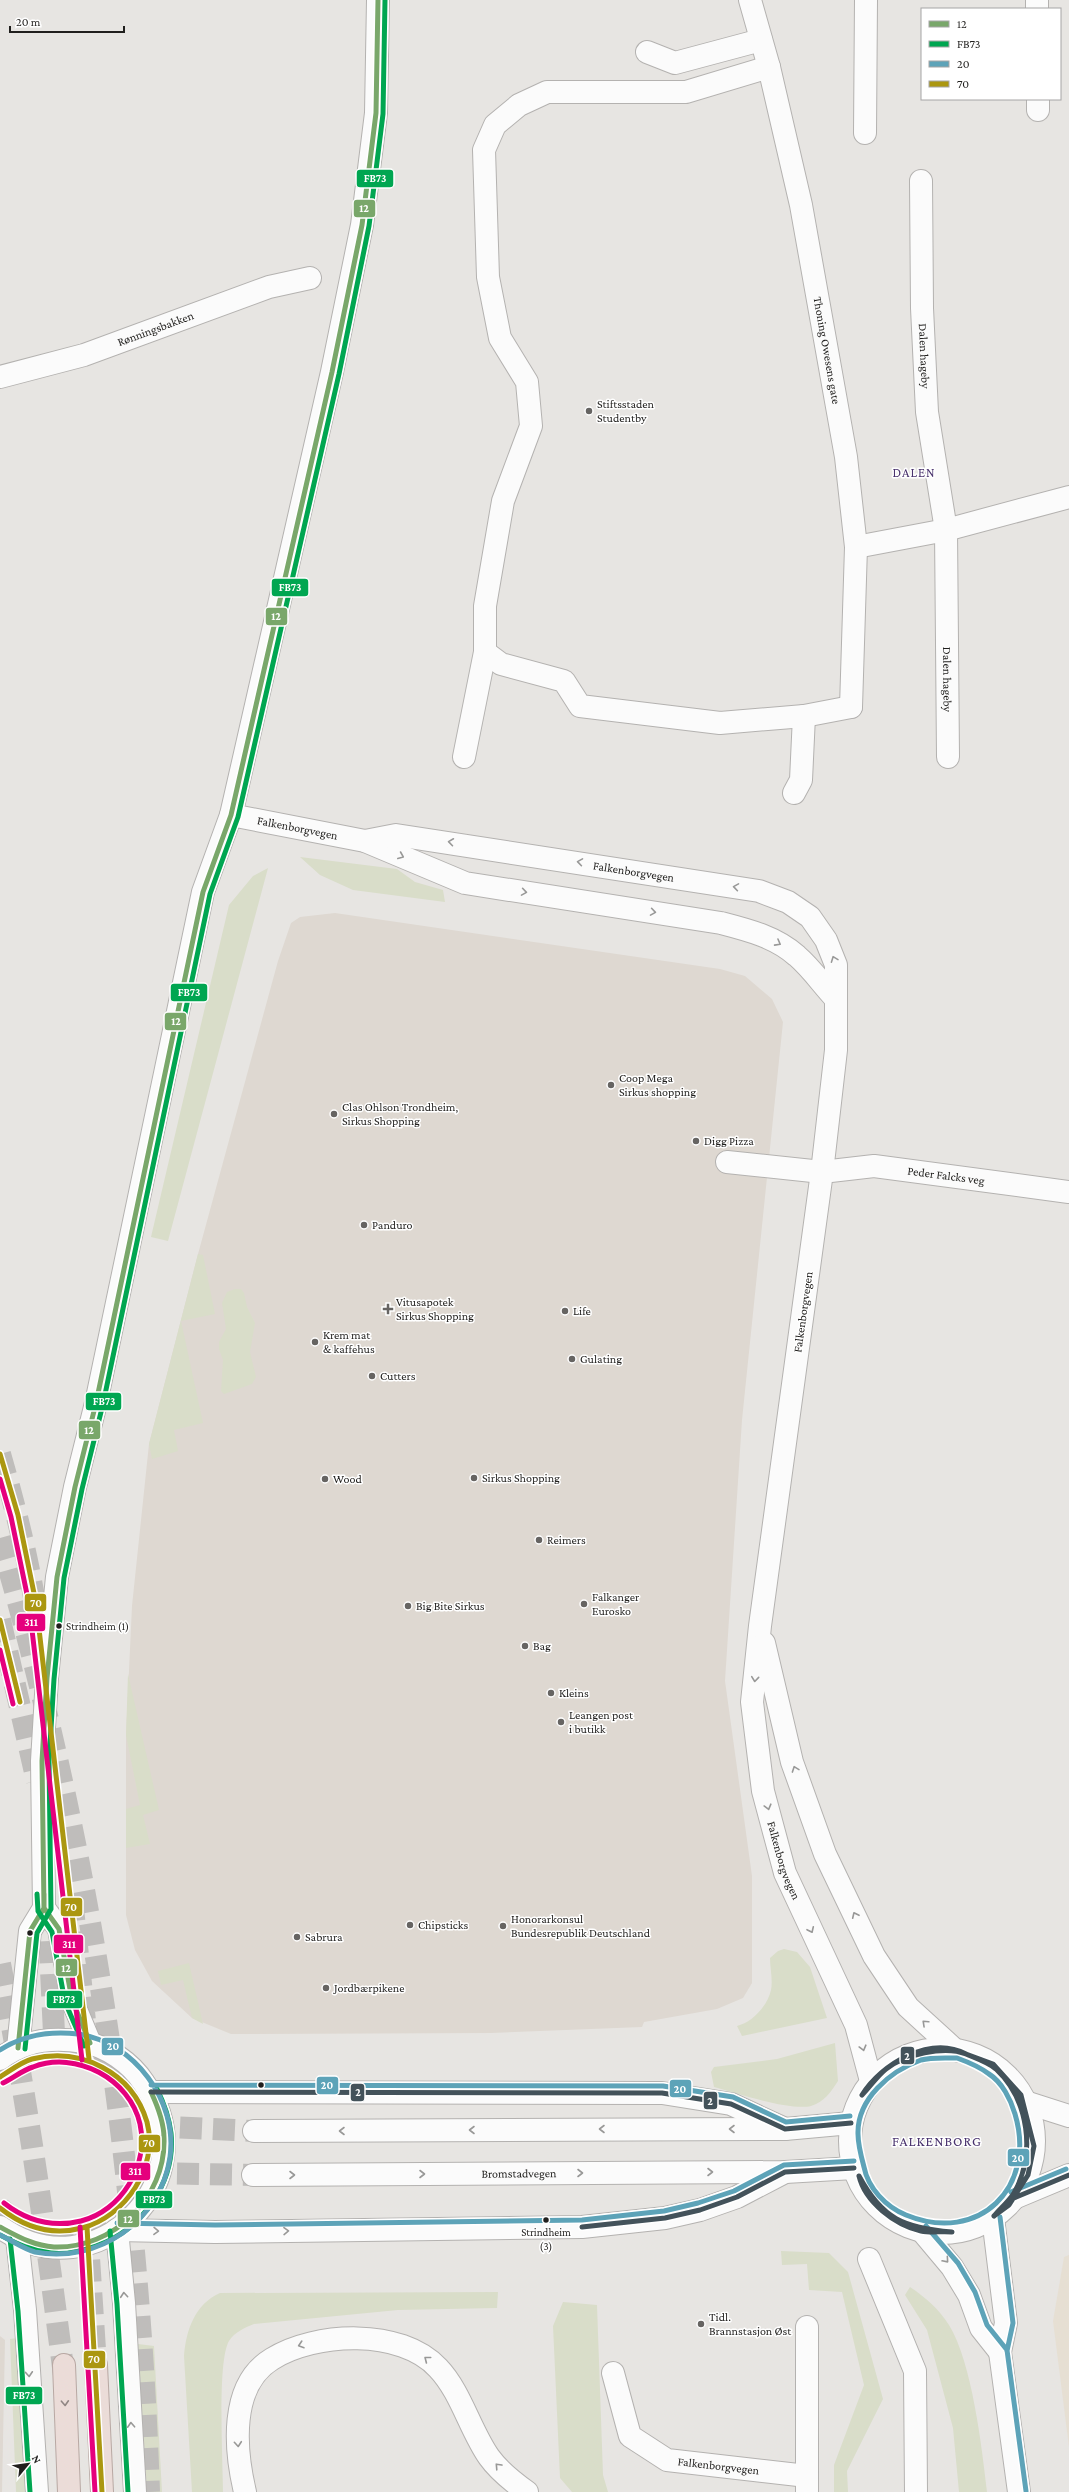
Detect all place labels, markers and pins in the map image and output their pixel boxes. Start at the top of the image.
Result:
place label: Stiftsstaden Studentby [597,397,655,425]
marker: Stiftsstaden Studentby [584,406,594,416]
place label: Coop Mega Sirkus shopping [619,1071,696,1099]
marker: Coop Mega Sirkus shopping [606,1080,616,1090]
place label: Clas Ohlson Trondheim, Sirkus Shopping [342,1100,458,1128]
marker: Clas Ohlson Trondheim, Sirkus Shopping [329,1109,339,1119]
place label: Digg Pizza [704,1134,754,1148]
marker: Digg Pizza [691,1136,701,1146]
place label: Panduro [372,1218,413,1232]
marker: Panduro [359,1220,369,1230]
place label: Vitusapotek Sirkus Shopping [396,1295,474,1323]
marker: Vitusapotek Sirkus Shopping [383,1304,393,1314]
place label: Life [573,1304,591,1318]
marker: Life [560,1306,570,1316]
place label: Krem mat & kaffehus [323,1328,375,1356]
marker: Krem mat & kaffehus [310,1337,320,1347]
place label: Gulating [580,1352,622,1366]
marker: Gulating [567,1354,577,1364]
place label: Cutters [380,1369,416,1383]
marker: Cutters [367,1371,377,1381]
place label: Sirkus Shopping [482,1471,560,1485]
place label: Wood [333,1472,362,1486]
marker: Sirkus Shopping [469,1473,479,1483]
marker: Wood [320,1474,330,1484]
place label: Reimers [547,1533,586,1547]
marker: Reimers [534,1535,544,1545]
place label: Falkanger Eurosko [592,1590,640,1618]
place label: Big Bite Sirkus [416,1599,485,1613]
marker: Falkanger Eurosko [579,1599,589,1609]
marker: Big Bite Sirkus [403,1601,413,1611]
place label: Strindheim (1) [66,1620,129,1633]
marker: Strindheim (1) [54,1621,64,1631]
place label: Bag [533,1639,551,1653]
marker: Bag [520,1641,530,1651]
place label: Kleins [559,1686,589,1700]
marker: Kleins [546,1688,556,1698]
place label: Leangen post i butikk [569,1708,634,1736]
marker: Leangen post i butikk [556,1717,566,1727]
place label: Honorarkonsul Bundesrepublik Deutschland [511,1912,651,1940]
place label: Chipsticks [418,1918,468,1932]
marker: Chipsticks [405,1920,415,1930]
marker: Honorarkonsul Bundesrepublik Deutschland [498,1921,508,1931]
unlabelled marker [25,1928,35,1938]
place label: Sabrura [305,1930,343,1944]
marker: Sabrura [292,1932,302,1942]
place label: Jordbærpikene [333,1981,405,1995]
marker: Jordbærpikene [321,1983,331,1993]
unlabelled marker [256,2080,266,2090]
marker: Strindheim (3) [541,2215,551,2225]
place label: Strindheim (3) [521,2226,571,2253]
place label: Tidl. Brannstasjon Øst [709,2310,792,2338]
marker: Tidl. Brannstasjon Øst [696,2319,706,2329]

